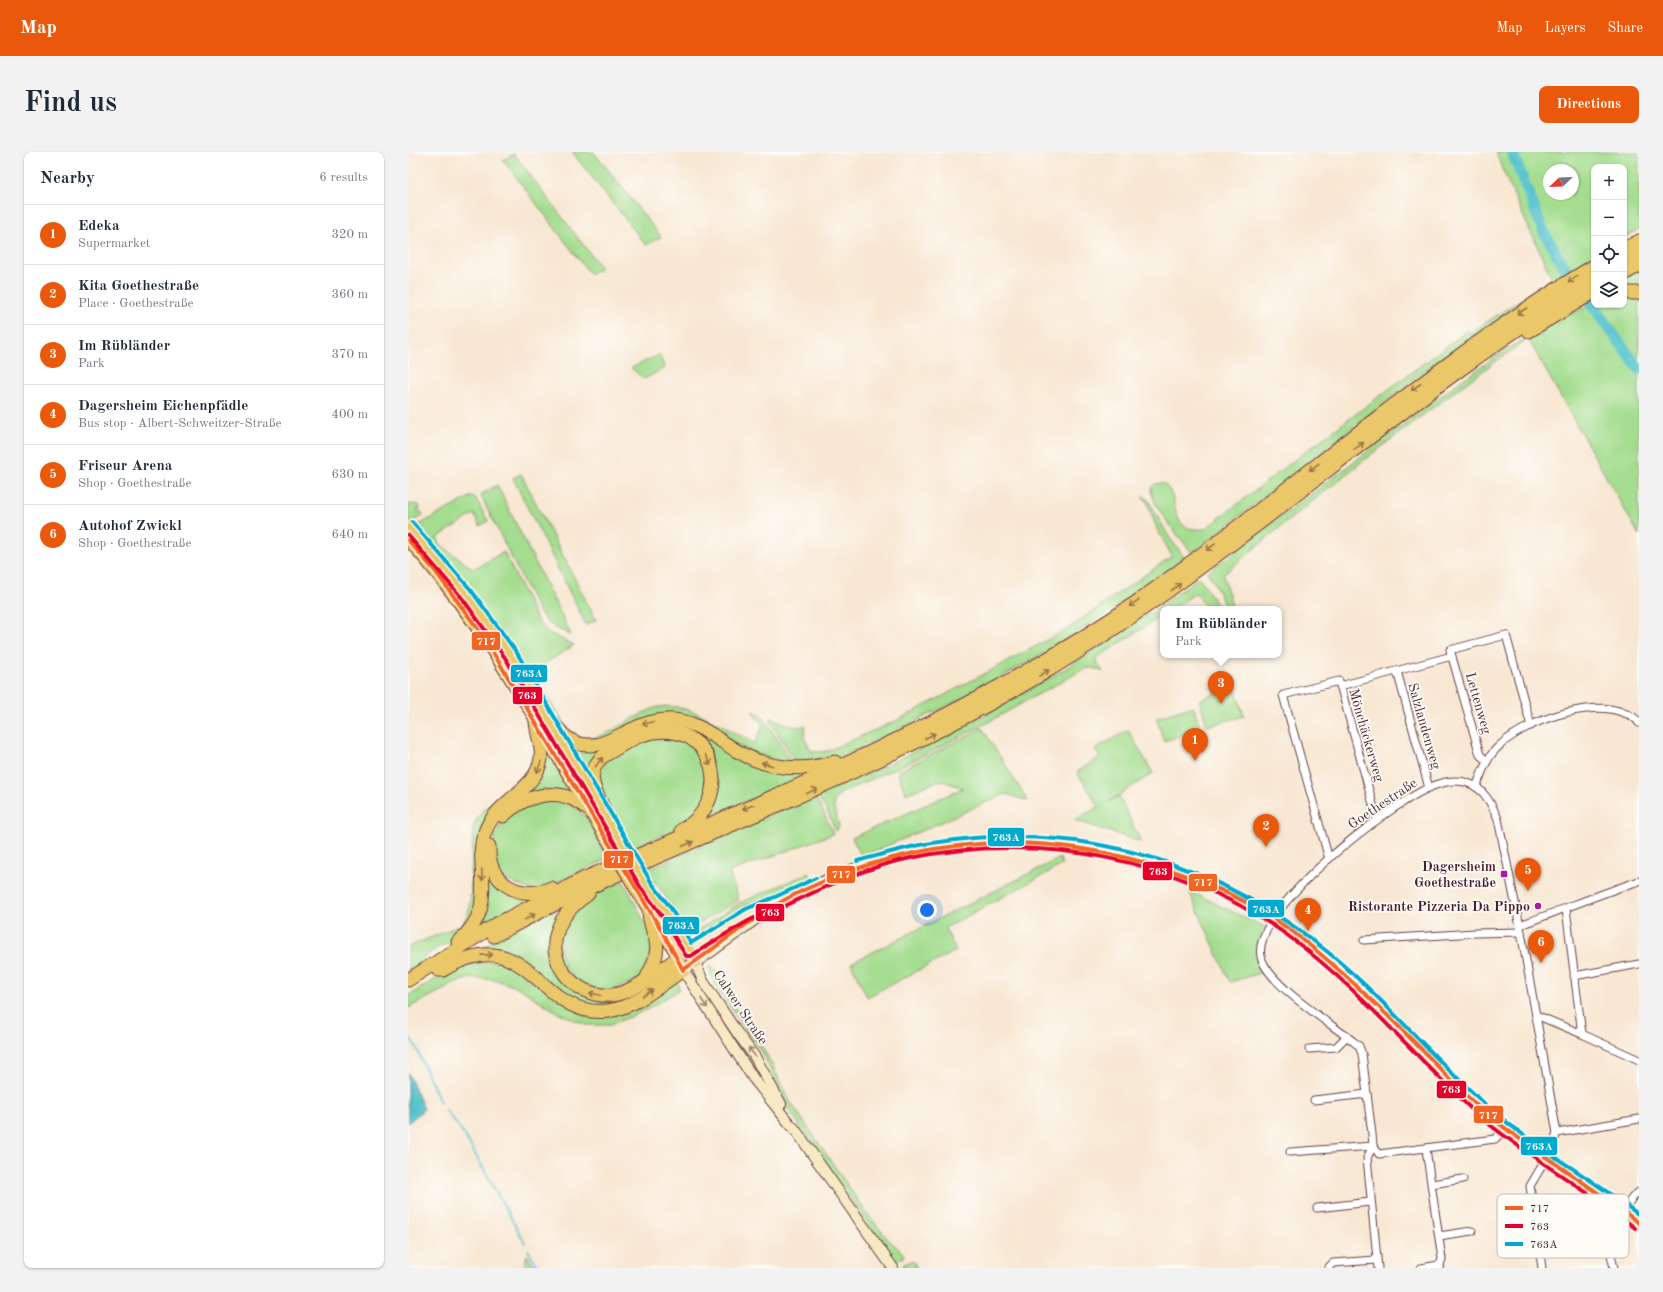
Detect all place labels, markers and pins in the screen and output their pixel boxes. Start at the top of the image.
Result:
pin: 3 [1208,671,1234,704]
pin: 1 [1182,728,1208,761]
pin: 2 [1253,814,1279,847]
pin: 5 [1515,858,1541,891]
place label: Dagersheim Goethestraße [1414,860,1496,890]
marker: Dagersheim Goethestraße [1499,869,1509,879]
pin: 4 [1295,898,1321,931]
place label: Ristorante Pizzeria Da Pippo [1348,900,1530,914]
marker: Ristorante Pizzeria Da Pippo [1533,901,1543,911]
pin: 6 [1528,930,1554,963]

